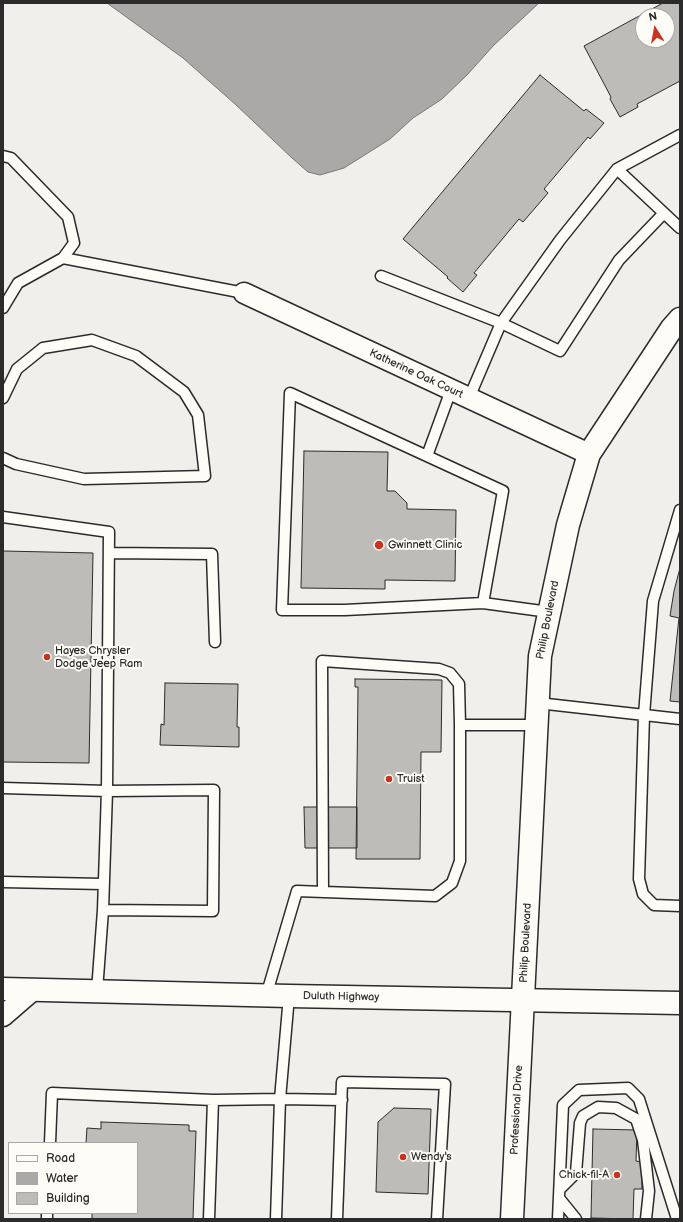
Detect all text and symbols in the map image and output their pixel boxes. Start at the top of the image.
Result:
north arrow [635,8,675,48]
text: N [648,10,658,24]
street label: Katherine Oak Court [367,347,465,401]
place label: Gwinnett Clinic [388,538,462,552]
marker: Gwinnett Clinic [373,539,385,551]
street label: Philip Boulevard [534,579,562,661]
place label: Hayes Chrysler Dodge Jeep Ram [55,644,142,670]
marker: Hayes Chrysler Dodge Jeep Ram [42,652,52,662]
place label: Truist [397,772,425,786]
marker: Truist [384,774,394,784]
street label: Philip Boulevard [517,903,535,983]
street label: Duluth Highway [303,990,379,1004]
street label: Professional Drive [508,1065,526,1155]
legend [8,1142,138,1214]
place label: Wendy's [411,1150,452,1164]
text: Road [46,1151,75,1166]
marker: Wendy's [398,1152,408,1162]
place label: Chick-fil-A [559,1168,609,1182]
marker: Chick-fil-A [612,1170,622,1180]
text: Water [46,1171,78,1186]
text: Building [46,1191,90,1206]

